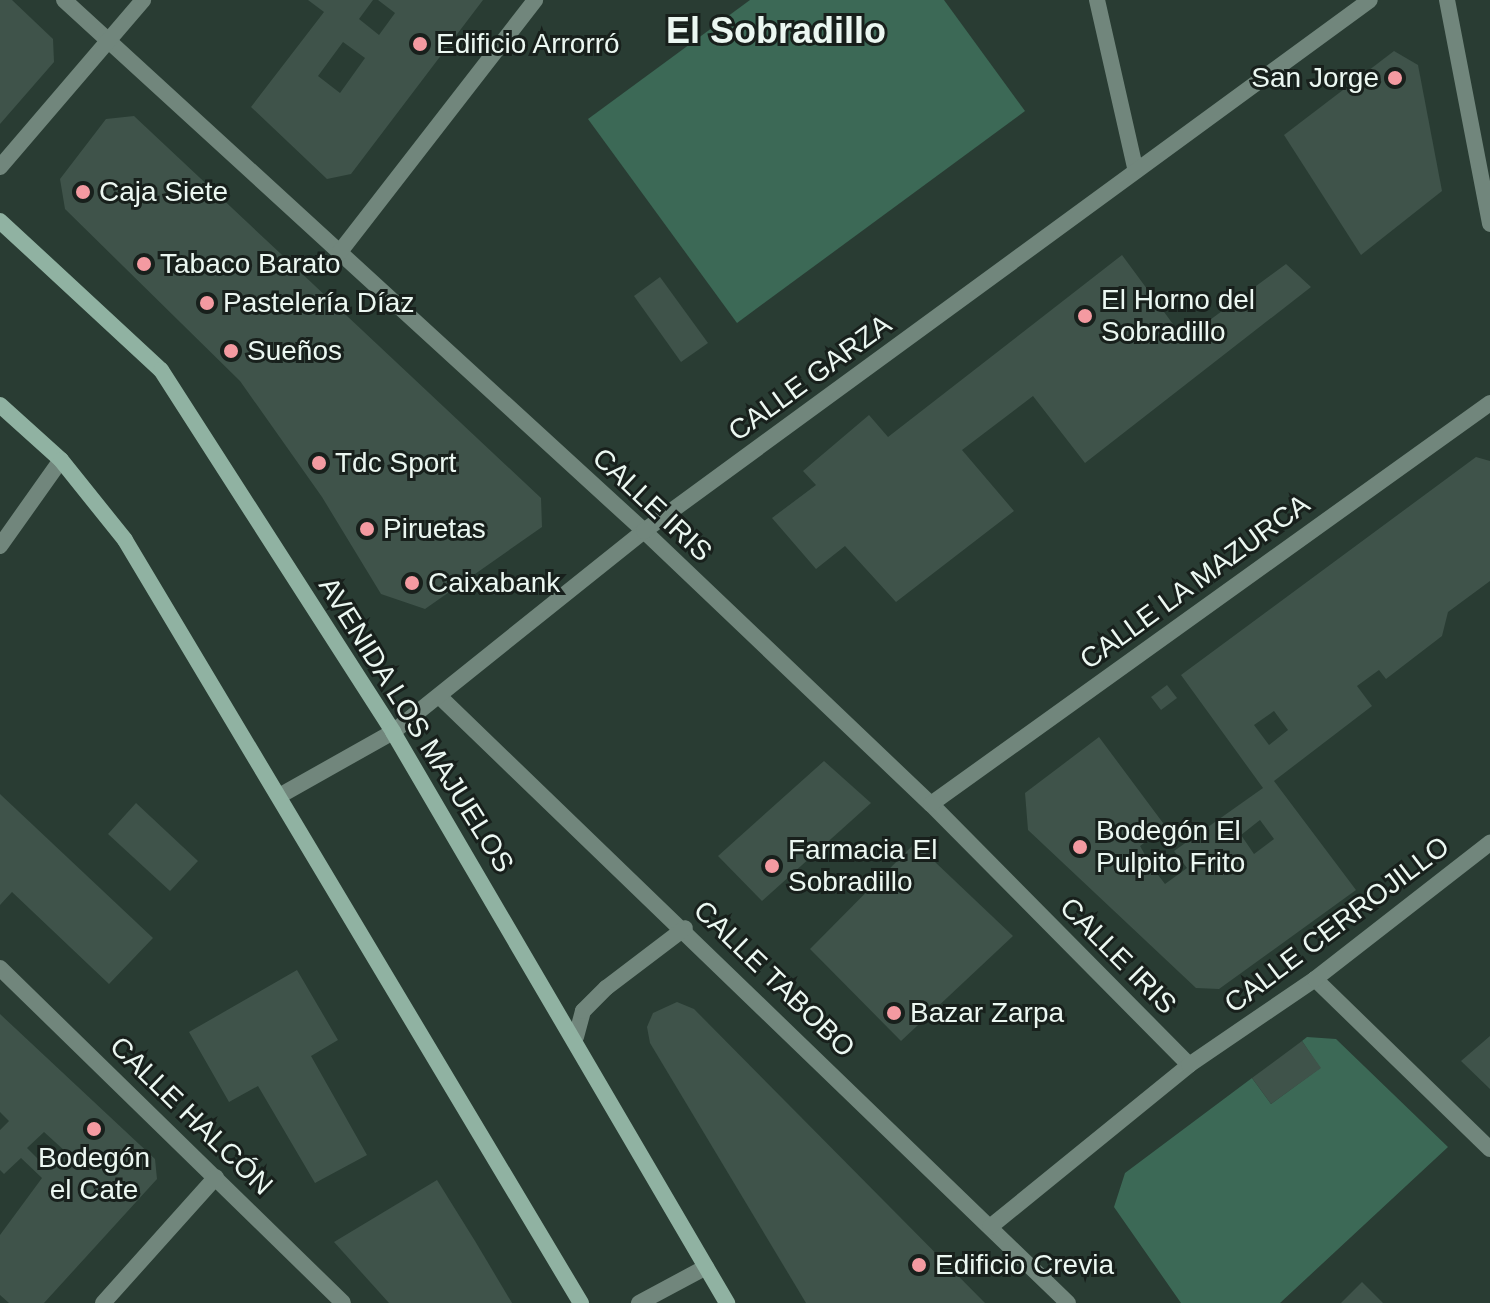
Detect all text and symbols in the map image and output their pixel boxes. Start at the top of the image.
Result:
district label: El Sobradillo [666,9,886,53]
place label: Edificio Arrorró [436,27,621,61]
marker: Edificio Arrorró [411,35,429,53]
place label: San Jorge [1251,61,1379,95]
marker: San Jorge [1386,69,1404,87]
place label: Caja Siete [99,175,228,209]
marker: Caja Siete [74,183,92,201]
place label: Tabaco Barato [160,247,341,281]
marker: Tabaco Barato [135,255,153,273]
place label: El Horno del Sobradillo [1101,283,1255,349]
place label: Pastelería Díaz [223,286,414,320]
marker: Pastelería Díaz [198,294,216,312]
marker: El Horno del Sobradillo [1076,307,1094,325]
street label: CALLE GARZA [722,308,898,448]
place label: Sueños [247,334,342,368]
marker: Sueños [222,342,240,360]
street label: CALLE IRIS [585,441,719,569]
place label: Tdc Sport [335,446,456,480]
marker: Tdc Sport [310,454,328,472]
street label: CALLE LA MAZURCA [1073,487,1317,677]
place label: Piruetas [383,512,486,546]
marker: Piruetas [358,520,376,538]
place label: Caixabank [428,566,560,600]
street label: AVENIDA LOS MAJUELOS [311,571,521,879]
marker: Caixabank [403,574,421,592]
place label: Bodegón El Pulpito Frito [1096,814,1245,880]
street label: CALLE CERROJILLO [1218,830,1456,1020]
place label: Farmacia El Sobradillo [788,833,937,899]
marker: Bodegón El Pulpito Frito [1071,838,1089,856]
marker: Farmacia El Sobradillo [763,857,781,875]
street label: CALLE IRIS [1053,891,1183,1021]
street label: CALLE TABOBO [686,894,862,1064]
place label: Bazar Zarpa [910,996,1064,1030]
marker: Bazar Zarpa [885,1004,903,1022]
street label: CALLE HALCÓN [103,1030,279,1202]
marker: Bodegón el Cate [85,1120,103,1138]
place label: Bodegón el Cate [38,1141,150,1207]
place label: Edificio Crevia [935,1248,1114,1282]
marker: Edificio Crevia [910,1256,928,1274]

